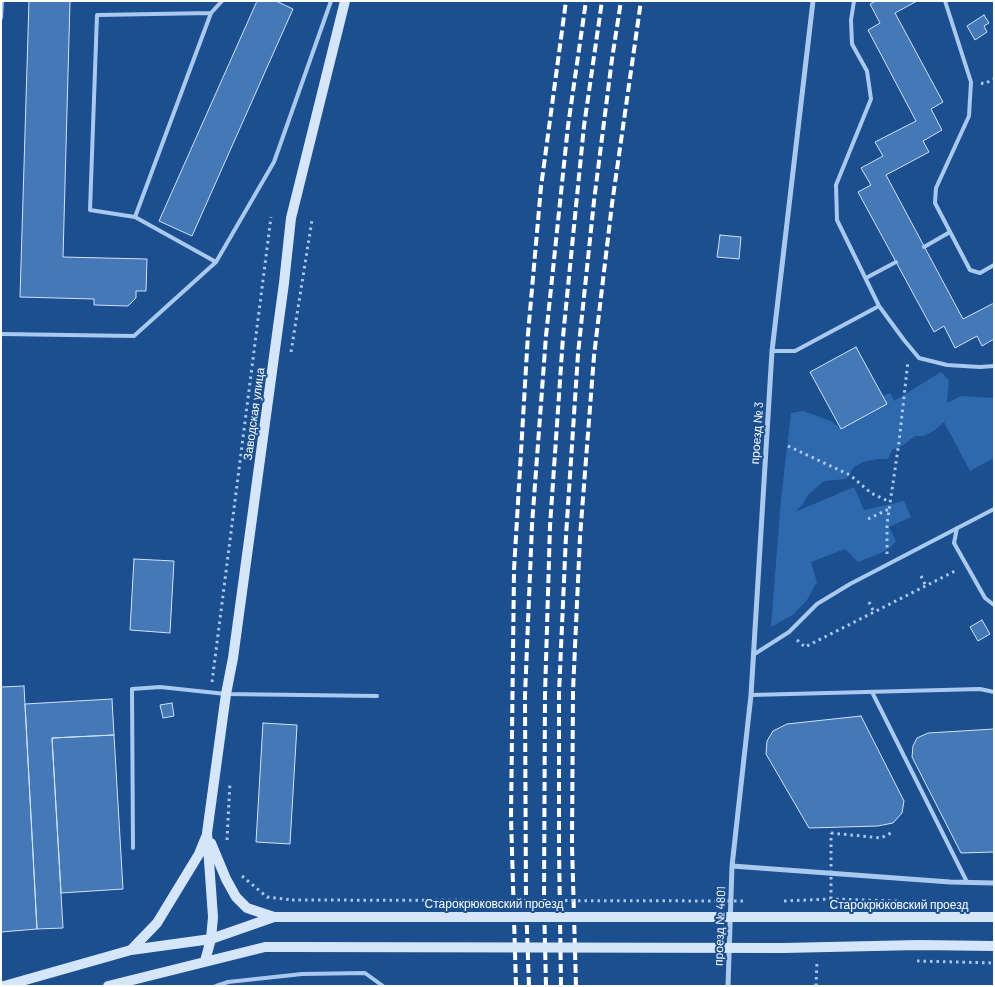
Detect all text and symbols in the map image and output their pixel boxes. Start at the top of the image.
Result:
street label: Заводская улица [240,367,268,461]
street label: проезд № 3 [748,401,766,465]
street label: проезд № 4801 [711,886,729,966]
street label: Старокрюковский проезд [425,897,563,911]
street label: Старокрюковский проезд [830,898,968,912]

